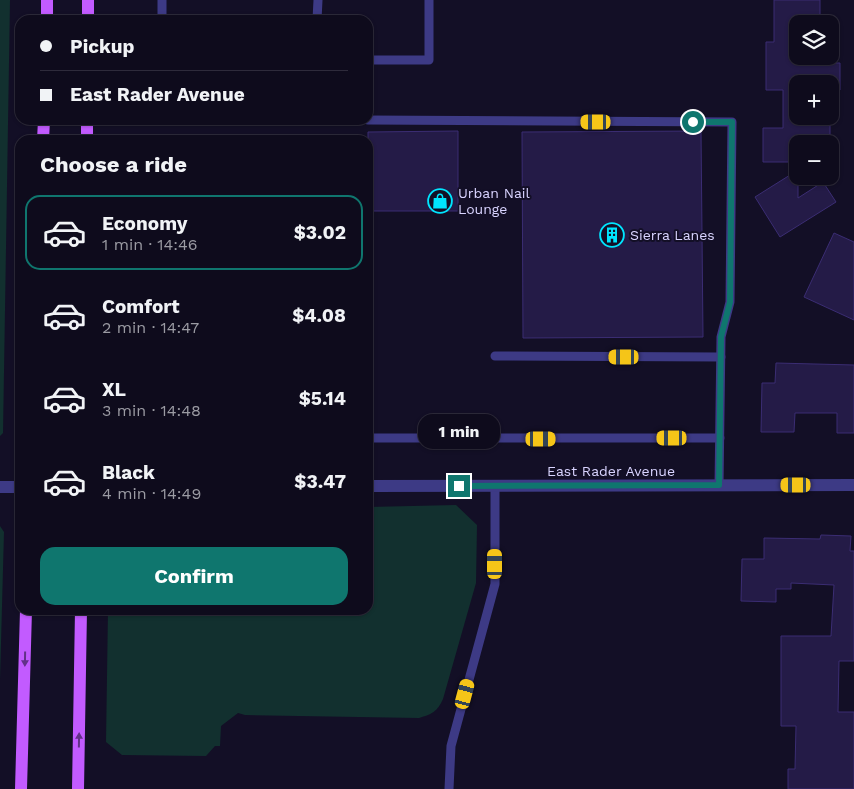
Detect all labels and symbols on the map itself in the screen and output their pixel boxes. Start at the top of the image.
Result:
route start [682,111,704,133]
car [581,115,611,130]
place label: Urban Nail Lounge [458,185,531,217]
shop icon: Urban Nail Lounge [427,188,453,214]
building icon: Sierra Lanes [599,222,625,248]
place label: Sierra Lanes [630,227,715,243]
car [609,350,639,365]
callout: 1 min [418,414,500,448]
car [657,431,687,446]
car [526,432,556,447]
street label: East Rader Avenue [547,463,675,479]
route end [448,475,470,497]
car [781,478,811,493]
car [487,549,502,579]
one-way arrow [20,651,28,667]
car [453,678,476,710]
one-way arrow [75,732,83,748]

